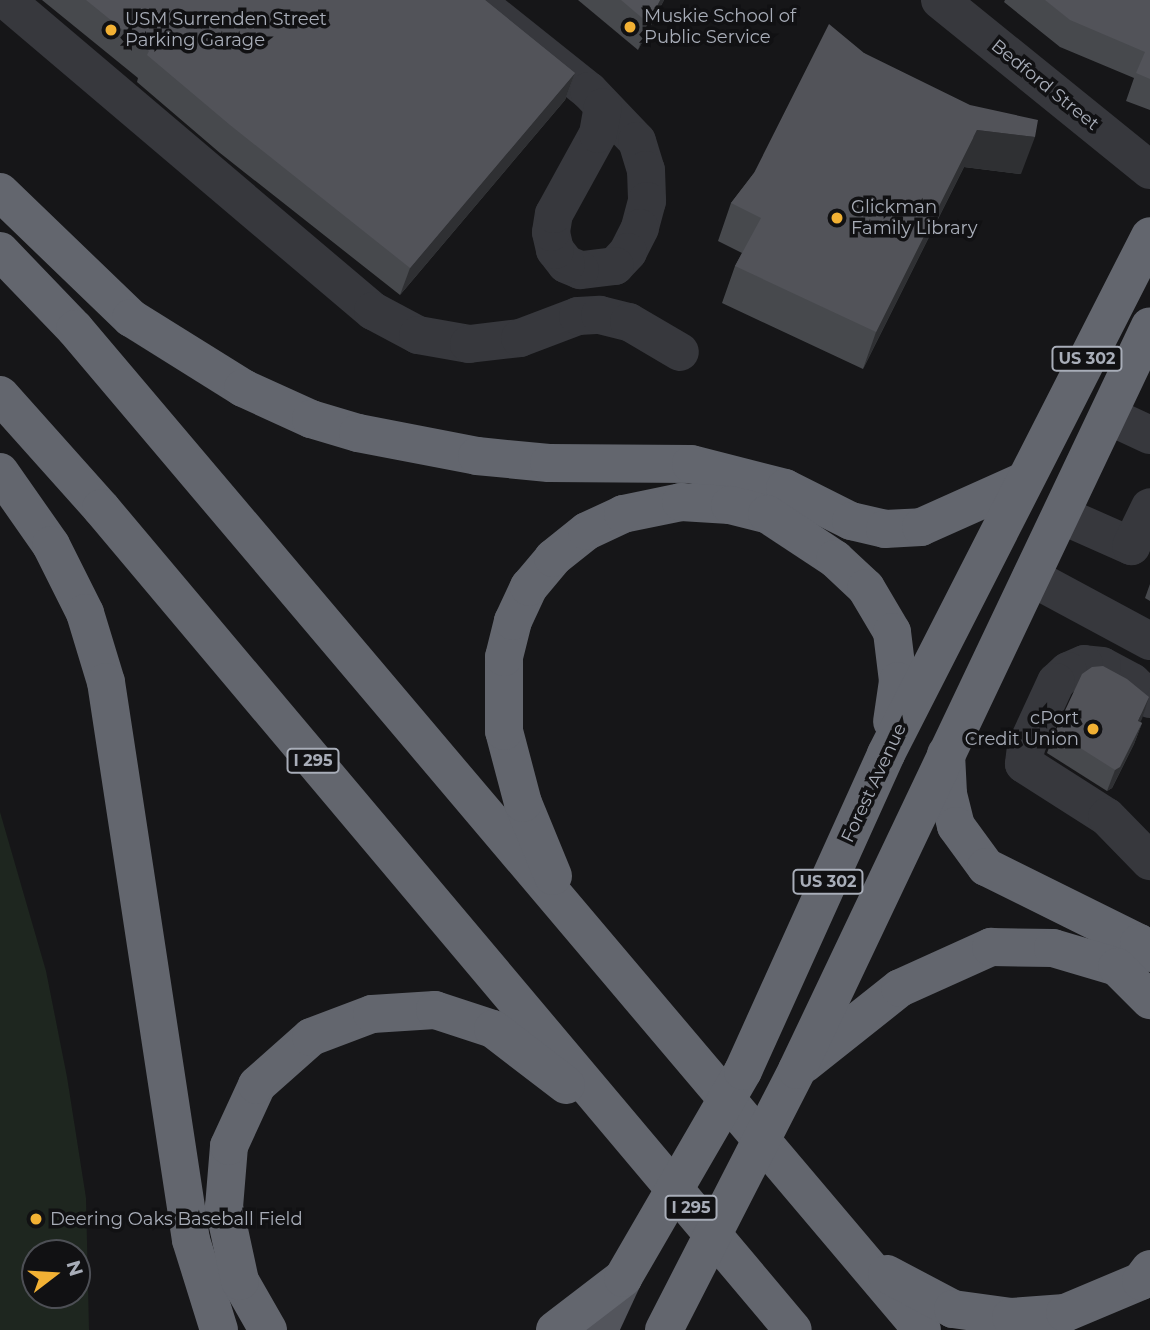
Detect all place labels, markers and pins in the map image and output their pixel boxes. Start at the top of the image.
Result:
place label: Muskie School of Public Service [644,6,796,48]
place label: USM Surrenden Street Parking Garage [125,9,327,52]
marker: Muskie School of Public Service [622,19,638,35]
marker: USM Surrenden Street Parking Garage [103,22,119,38]
place label: Glickman Family Library [851,197,977,240]
marker: Glickman Family Library [829,210,845,226]
place label: cPort Credit Union [965,708,1079,750]
marker: cPort Credit Union [1085,721,1101,737]
place label: Deering Oaks Baseball Field [50,1208,303,1230]
marker: Deering Oaks Baseball Field [28,1211,44,1227]

